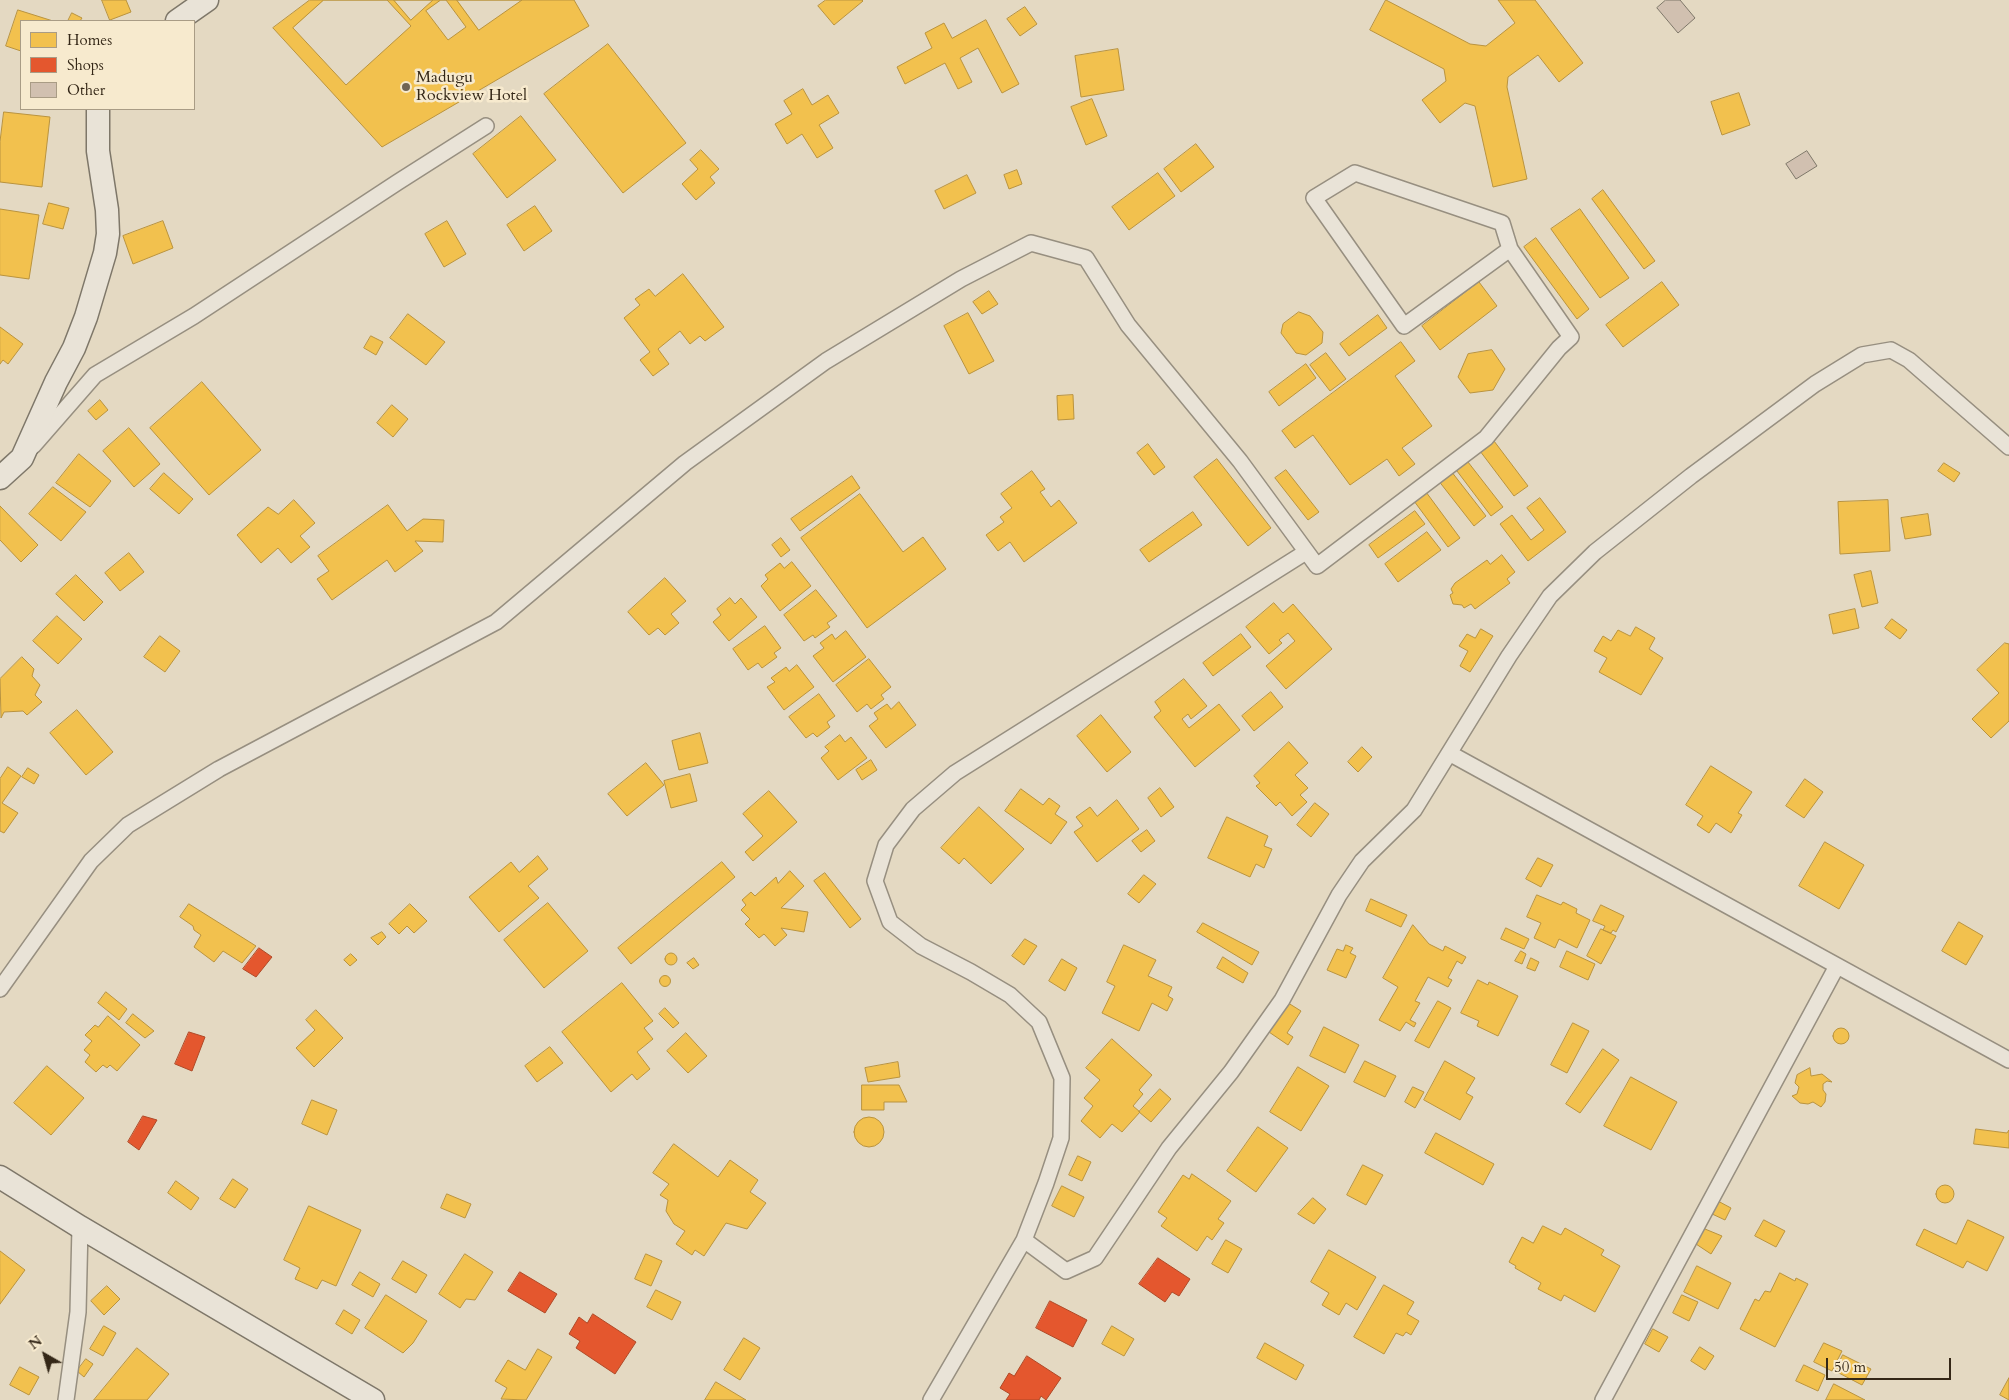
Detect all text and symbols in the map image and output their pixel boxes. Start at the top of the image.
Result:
legend [20,20,195,110]
text: Homes [67,30,112,50]
text: Shops [67,55,104,75]
place label: Madugu Rockview Hotel [416,68,527,106]
text: Other [67,80,105,100]
marker: Madugu Rockview Hotel [400,81,412,93]
north arrow [20,1330,70,1380]
text: N [25,1332,46,1354]
scale bar [1829,1348,1954,1380]
text: 50 m [1834,1357,1866,1377]

